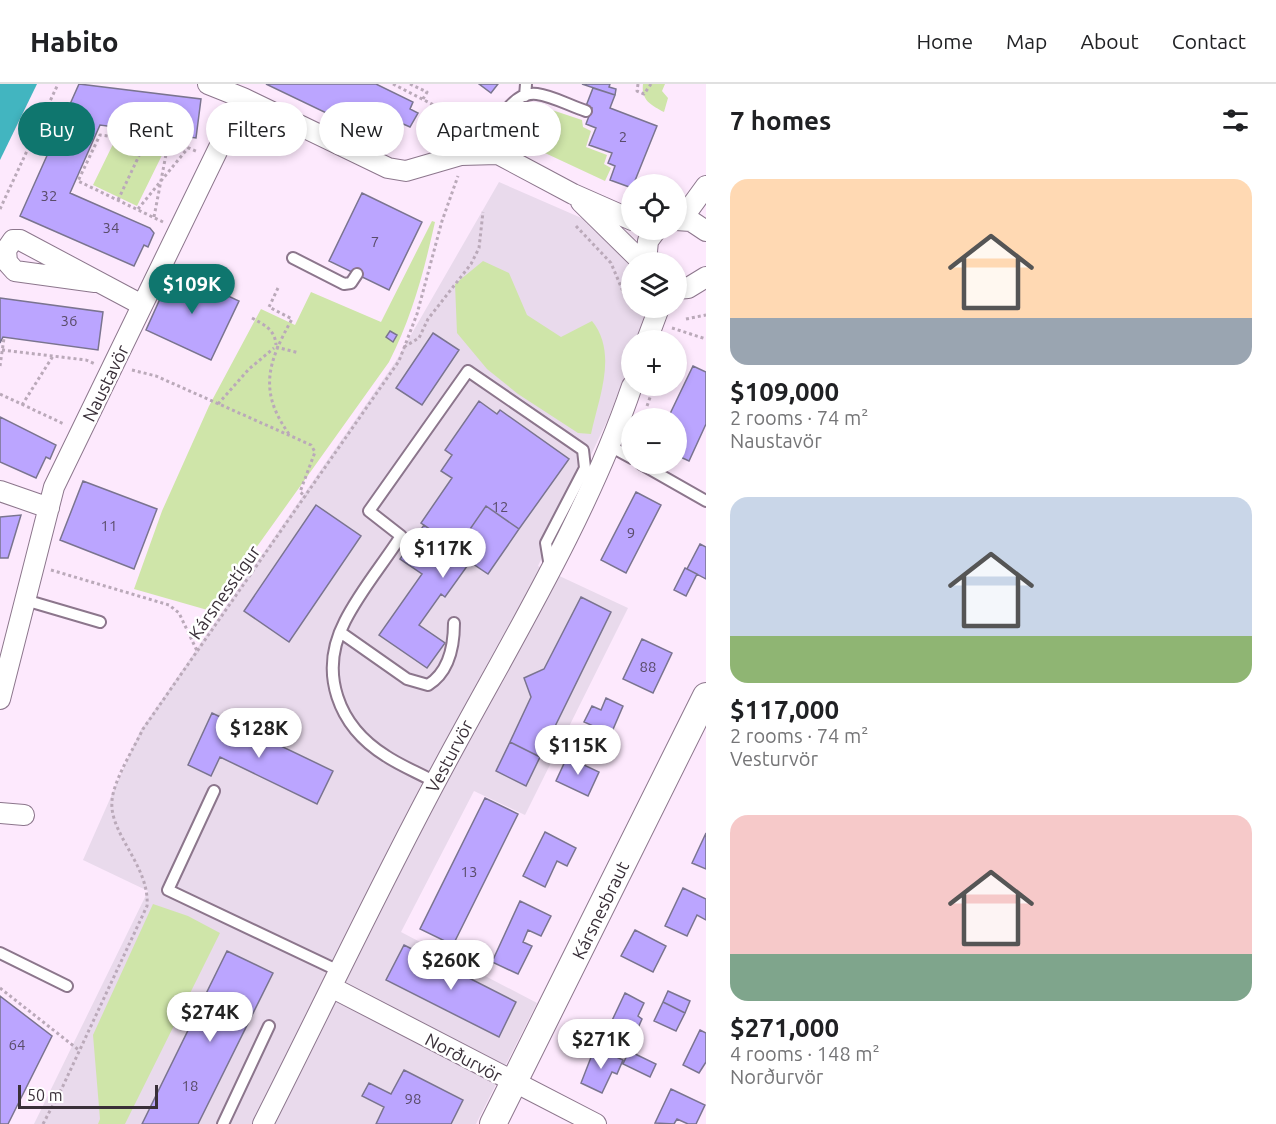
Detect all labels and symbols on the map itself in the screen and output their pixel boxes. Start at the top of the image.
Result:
house number: 2 [619,128,627,145]
house number: 32 [41,187,57,204]
house number: 34 [103,219,119,236]
house number: 7 [371,233,379,250]
pin: $109K [150,264,234,315]
house number: 36 [61,312,77,329]
street label: Naustavör [78,341,132,424]
house number: 12 [492,498,508,515]
house number: 11 [101,517,117,534]
house number: 9 [627,524,635,541]
pin: $117K [401,528,485,579]
street label: Kársnesstígur [184,541,264,643]
house number: 88 [640,658,656,675]
pin: $128K [217,708,301,759]
street label: Vesturvör [422,716,477,796]
pin: $115K [536,725,620,776]
street label: Kársnesbraut [568,858,632,962]
house number: 13 [461,863,477,880]
pin: $260K [409,940,493,991]
pin: $274K [168,992,252,1043]
pin: $271K [559,1019,643,1070]
street label: Norðurvör [422,1028,506,1086]
house number: 64 [9,1036,25,1053]
house number: 18 [182,1077,198,1094]
scale bar [18,1082,158,1110]
house number: 98 [405,1090,421,1107]

